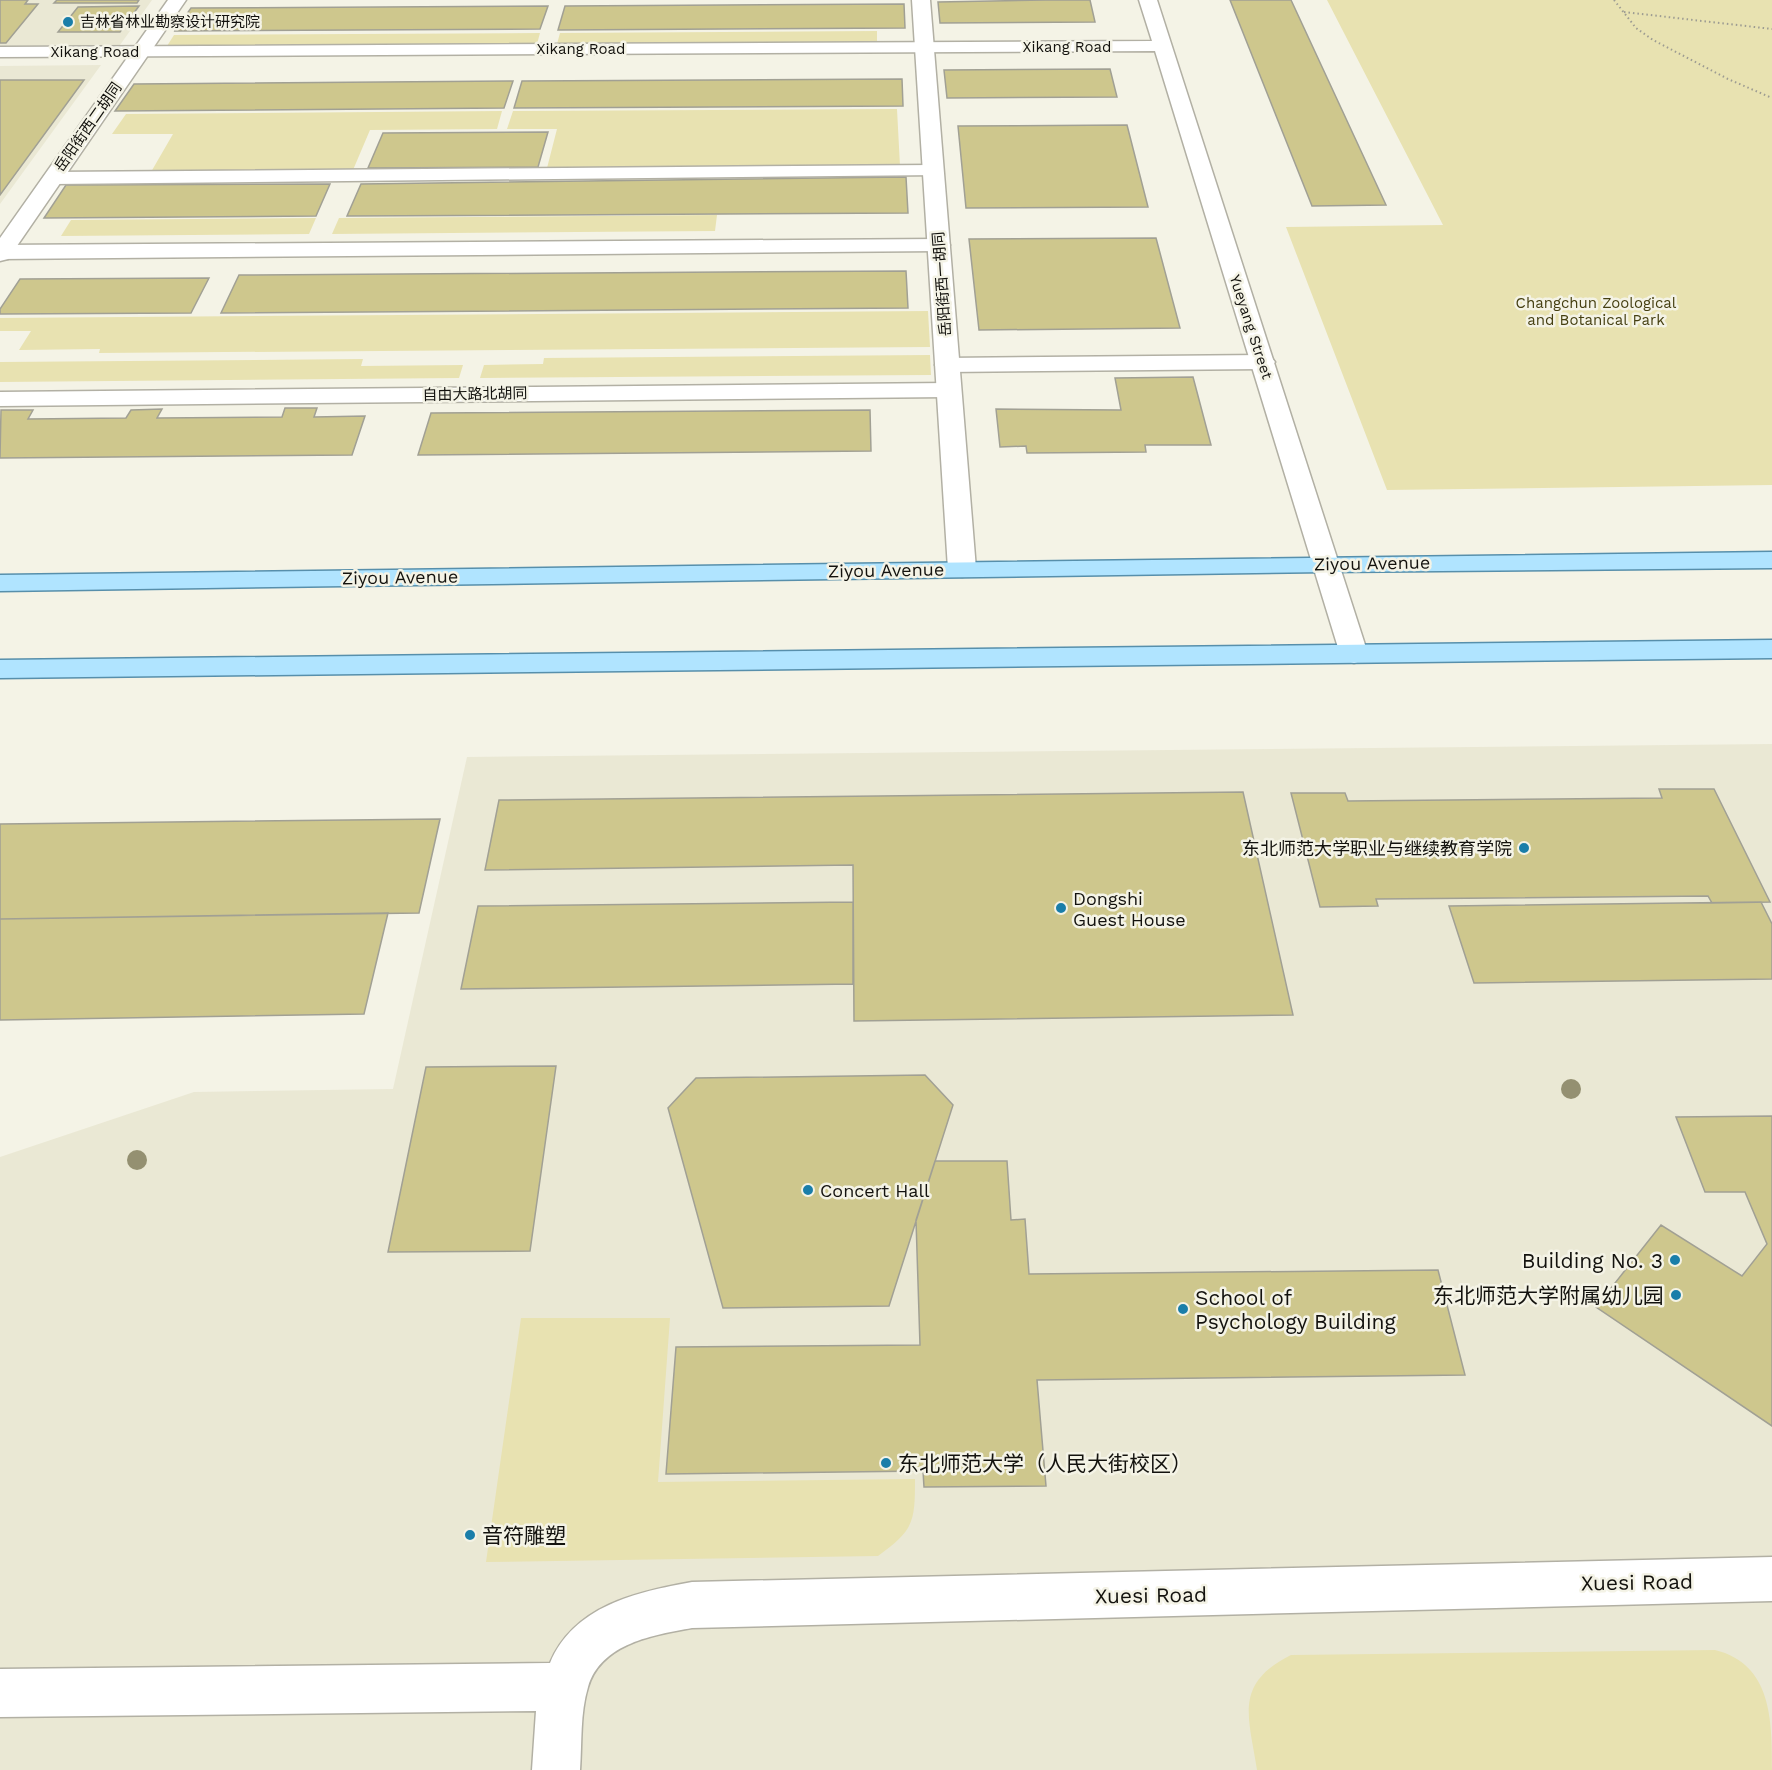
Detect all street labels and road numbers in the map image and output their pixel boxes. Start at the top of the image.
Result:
street label: Xikang Road [1023,38,1111,56]
street label: Xikang Road [537,40,625,58]
street label: Xikang Road [51,43,139,61]
street label: 岳阳街西二胡同 [51,79,125,175]
street label: 岳阳街西一胡同 [929,231,955,337]
street label: Yueyang Street [1226,272,1277,382]
street label: 自由大路北胡同 [422,384,528,404]
street label: Ziyou Avenue [1314,551,1430,575]
street label: Ziyou Avenue [828,558,944,582]
street label: Ziyou Avenue [342,565,458,589]
street label: Xuesi Road [1581,1569,1693,1595]
street label: Xuesi Road [1095,1582,1207,1608]

